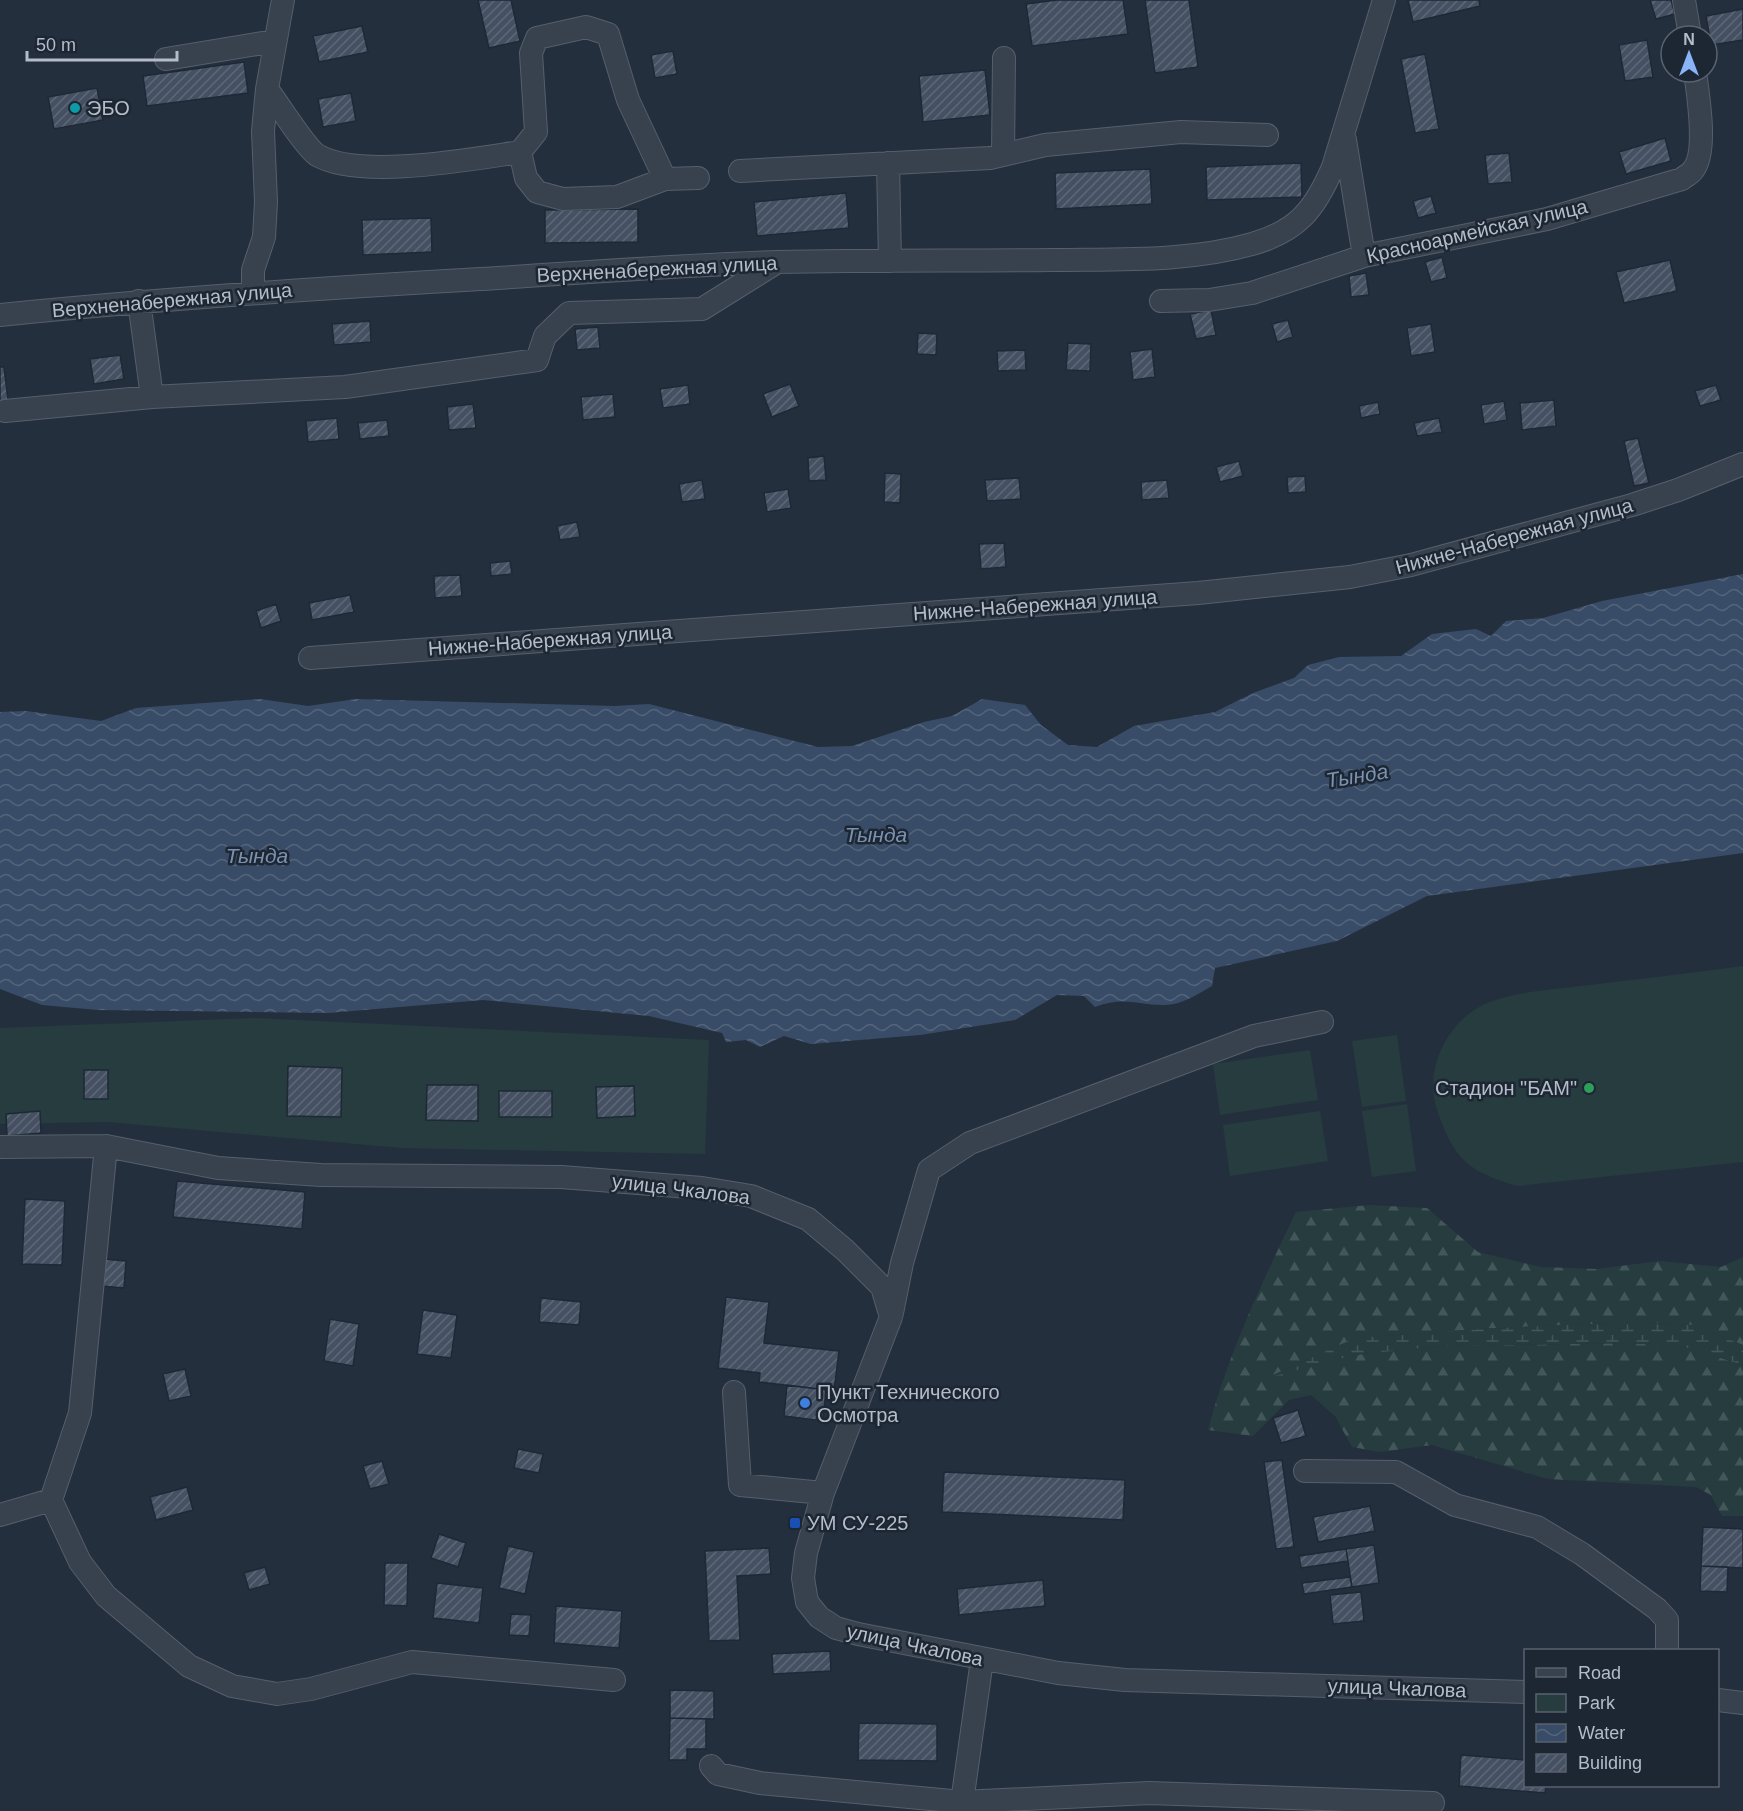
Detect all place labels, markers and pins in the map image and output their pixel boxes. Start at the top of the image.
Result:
place label: ЭБО [87,97,130,119]
marker: ЭБО [68,101,82,115]
place label: Стадион "БАМ" [1435,1077,1577,1099]
marker: Стадион "БАМ" [1582,1081,1596,1095]
place label: Пункт Технического Осмотра [817,1381,1000,1426]
marker: Пункт Технического Осмотра [798,1396,812,1410]
place label: УМ СУ-225 [807,1512,908,1534]
marker: УМ СУ-225 [788,1516,802,1530]

